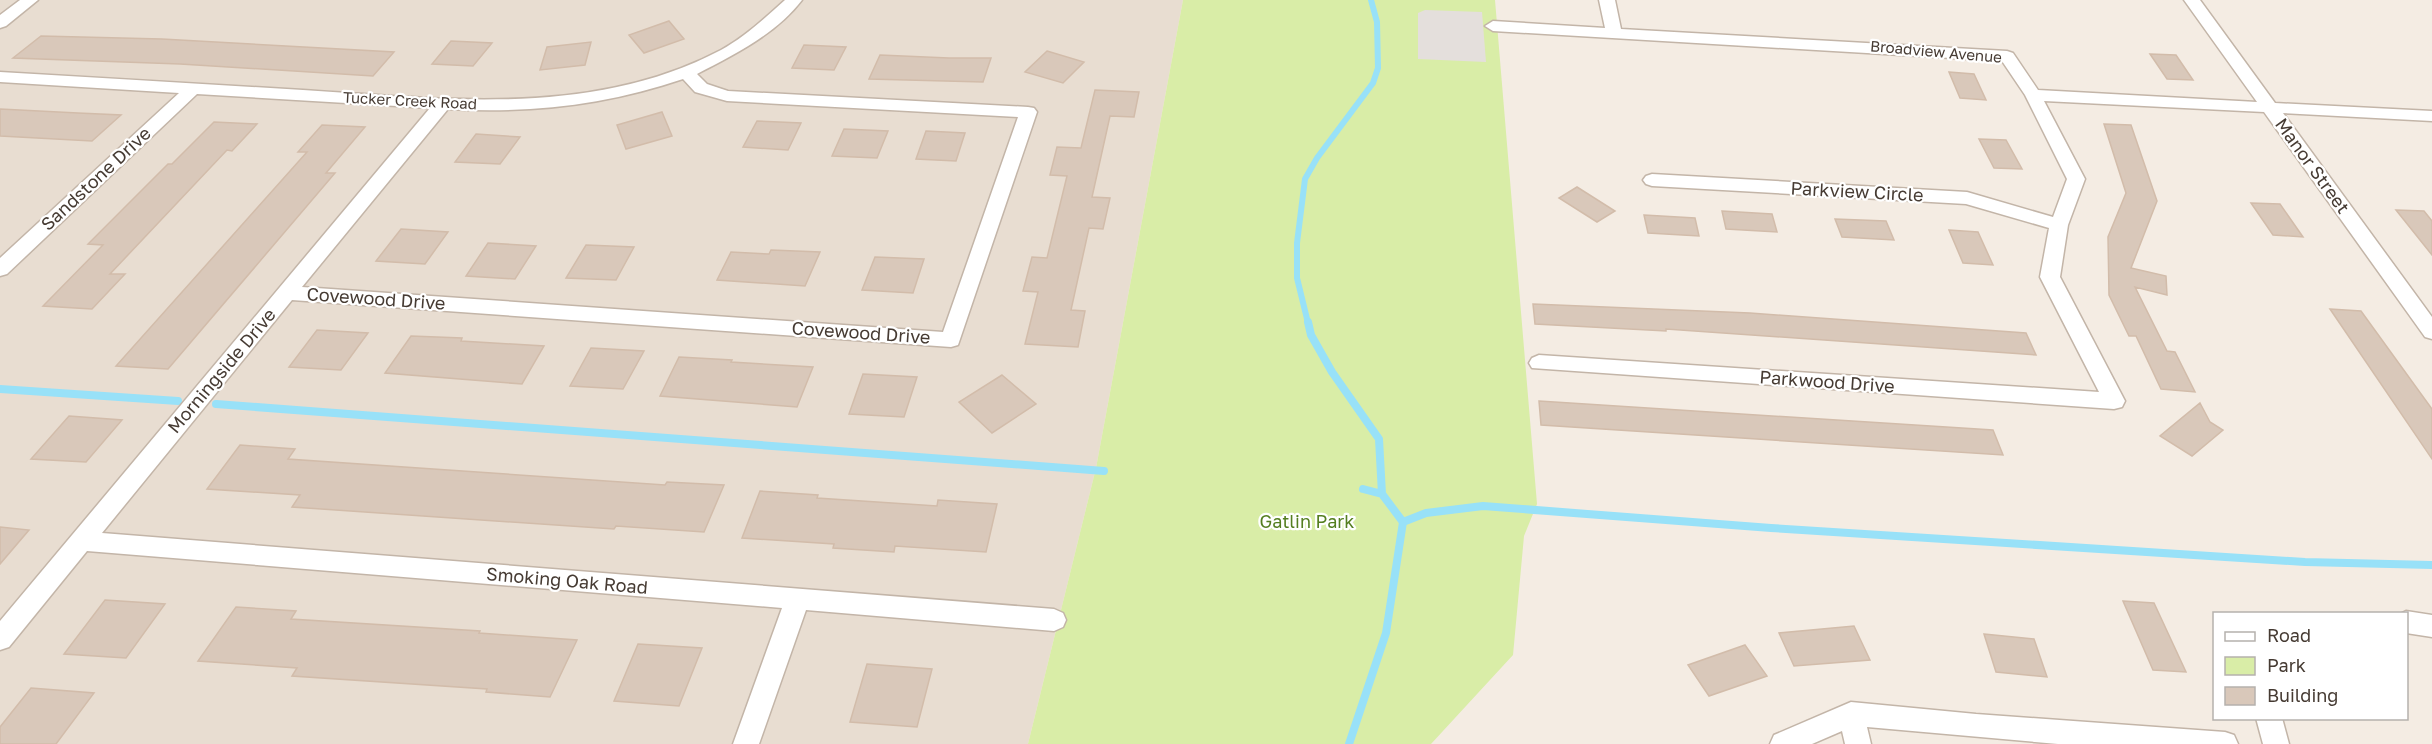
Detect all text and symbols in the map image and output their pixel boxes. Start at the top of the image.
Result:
street label: Broadview Avenue [1869,36,2003,66]
street label: Tucker Creek Road [343,88,477,112]
street label: Manor Street [2271,114,2355,217]
street label: Sandstone Drive [36,122,155,235]
street label: Parkview Circle [1790,177,1924,205]
street label: Covewood Drive [306,282,446,314]
street label: Morningside Drive [163,303,280,437]
street label: Covewood Drive [791,316,931,348]
street label: Parkwood Drive [1759,365,1895,397]
park label: Gatlin Park [1259,510,1355,532]
street label: Smoking Oak Road [485,562,649,598]
legend [2213,612,2408,720]
text: Road [2267,624,2311,646]
text: Park [2267,654,2306,676]
text: Building [2267,684,2338,706]

